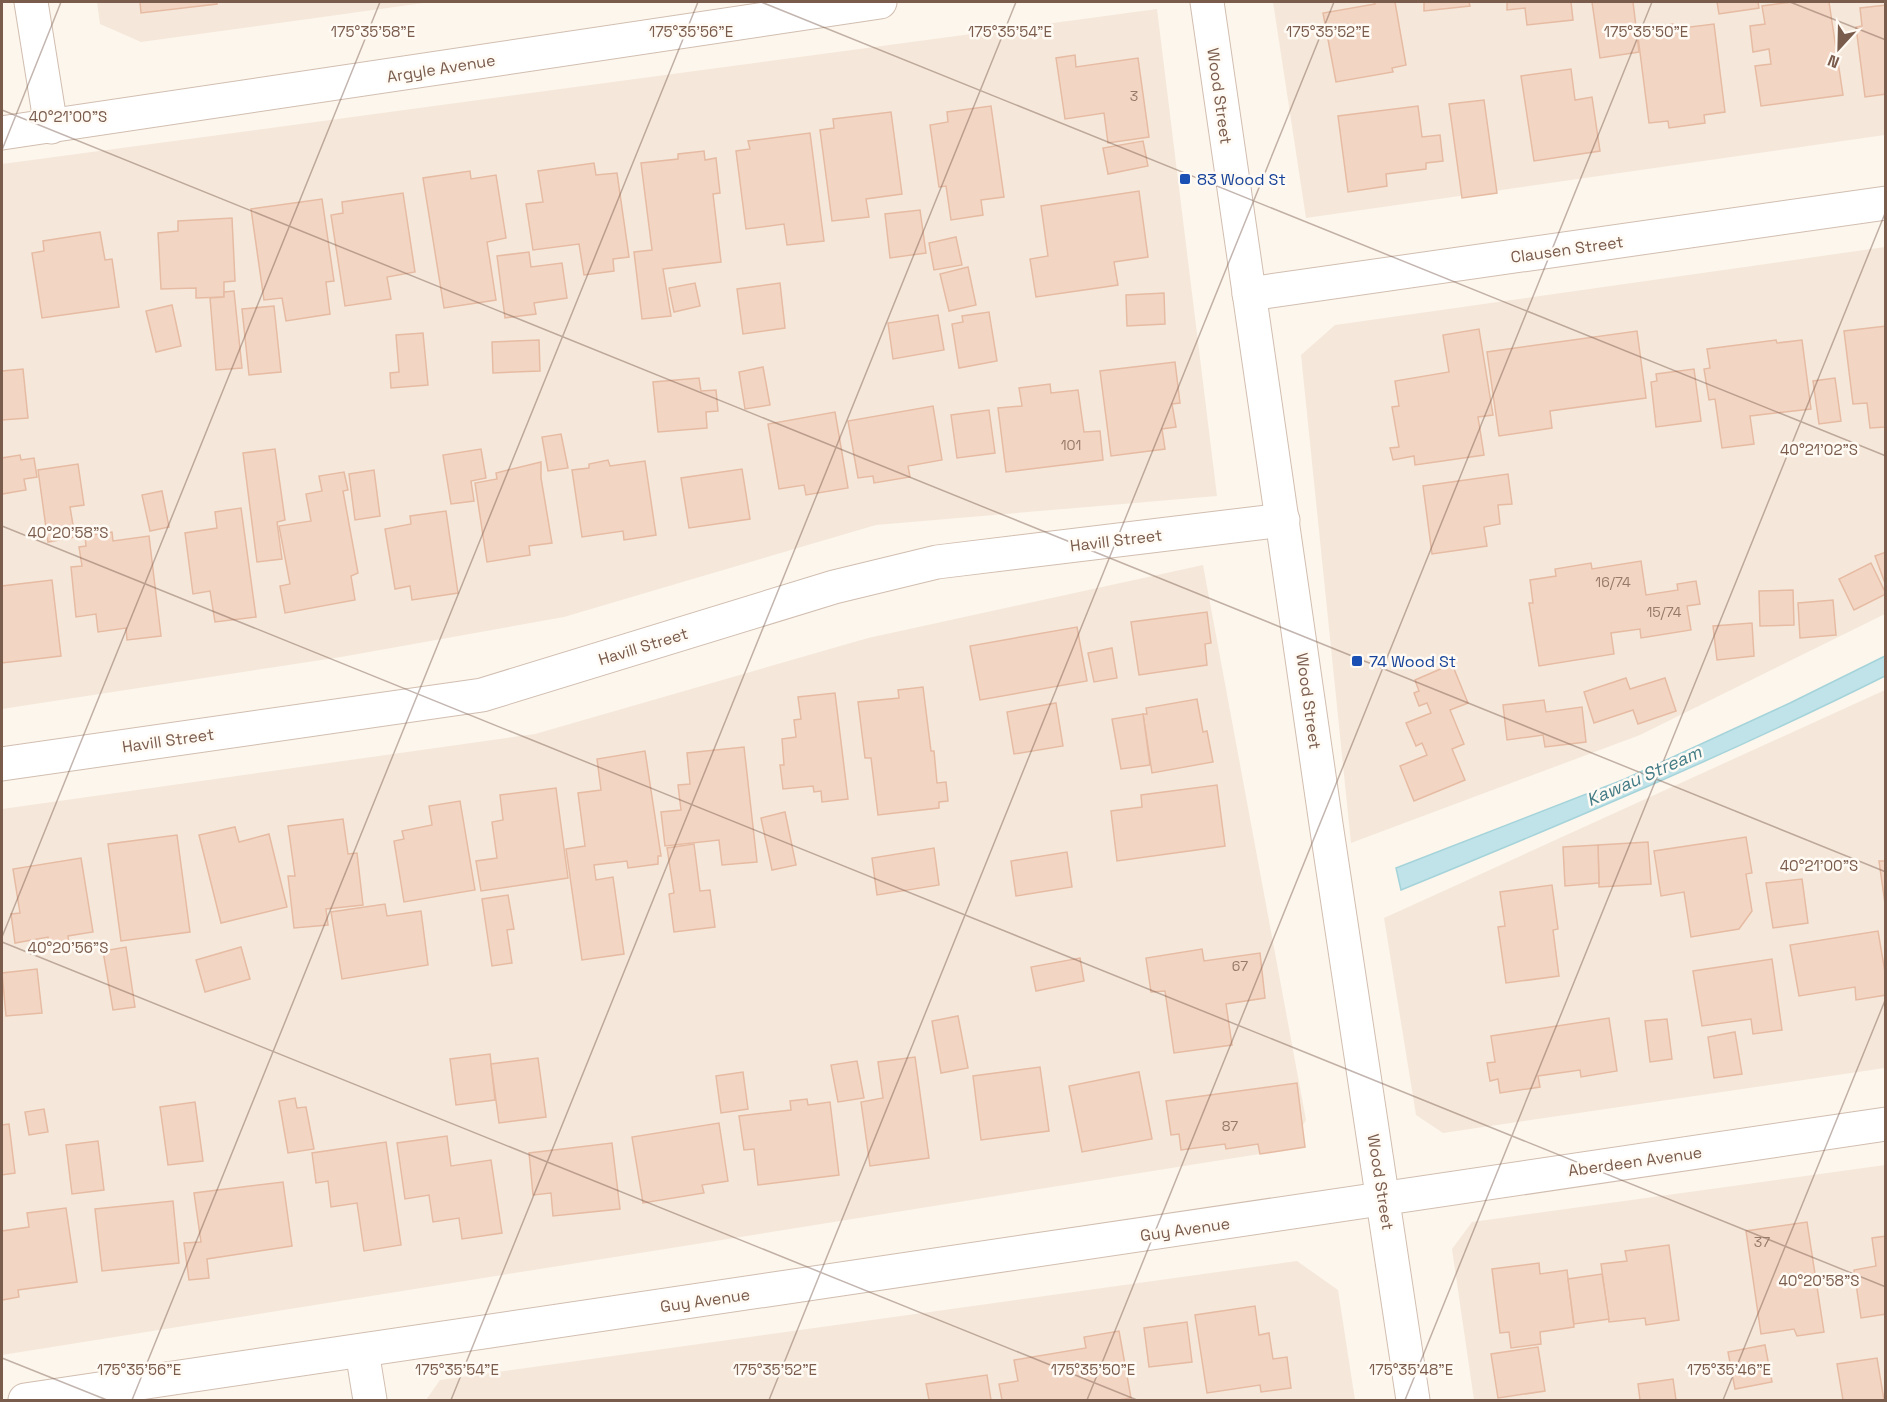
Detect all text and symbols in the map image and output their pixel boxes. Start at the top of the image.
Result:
north arrow [1809,18,1869,78]
text: 175°35'58"E [331,22,415,41]
text: 175°35'56"E [649,22,733,41]
text: 175°35'54"E [968,22,1052,41]
text: 175°35'52"E [1286,22,1370,41]
text: 175°35'50"E [1604,22,1688,41]
street label: Wood Street [1202,47,1237,145]
street label: Argyle Avenue [385,50,497,87]
text: N [1825,50,1842,73]
house number: 3 [1130,87,1138,105]
text: 40°21'00"S [29,107,107,126]
place label: 83 Wood St [1197,169,1286,190]
marker: 83 Wood St [1178,172,1192,186]
street label: Clausen Street [1509,231,1625,268]
house number: 101 [1061,436,1081,454]
text: 40°21'02"S [1780,440,1858,459]
text: 40°20'58"S [27,523,109,542]
street label: Havill Street [1069,524,1163,557]
house number: 16/74 [1595,573,1631,591]
house number: 15/74 [1646,603,1682,621]
street label: Havill Street [596,623,691,670]
place label: 74 Wood St [1369,651,1456,672]
street label: Wood Street [1291,652,1326,750]
marker: 74 Wood St [1350,654,1364,668]
street label: Havill Street [121,724,215,757]
water label: Kawau Stream [1583,740,1705,811]
text: 40°21'00"S [1780,856,1858,875]
text: 40°20'56"S [28,938,108,957]
house number: 67 [1232,957,1248,975]
house number: 87 [1222,1117,1238,1135]
street label: Wood Street [1363,1133,1398,1232]
street label: Aberdeen Avenue [1567,1142,1703,1181]
street label: Guy Avenue [1139,1213,1231,1246]
house number: 37 [1754,1233,1770,1251]
text: 40°20'58"S [1778,1271,1860,1290]
street label: Guy Avenue [659,1284,751,1317]
text: 175°35'56"E [97,1360,181,1379]
text: 175°35'54"E [415,1360,499,1379]
text: 175°35'52"E [733,1360,817,1379]
text: 175°35'50"E [1051,1360,1135,1379]
text: 175°35'48"E [1369,1360,1453,1379]
text: 175°35'46"E [1687,1360,1771,1379]

